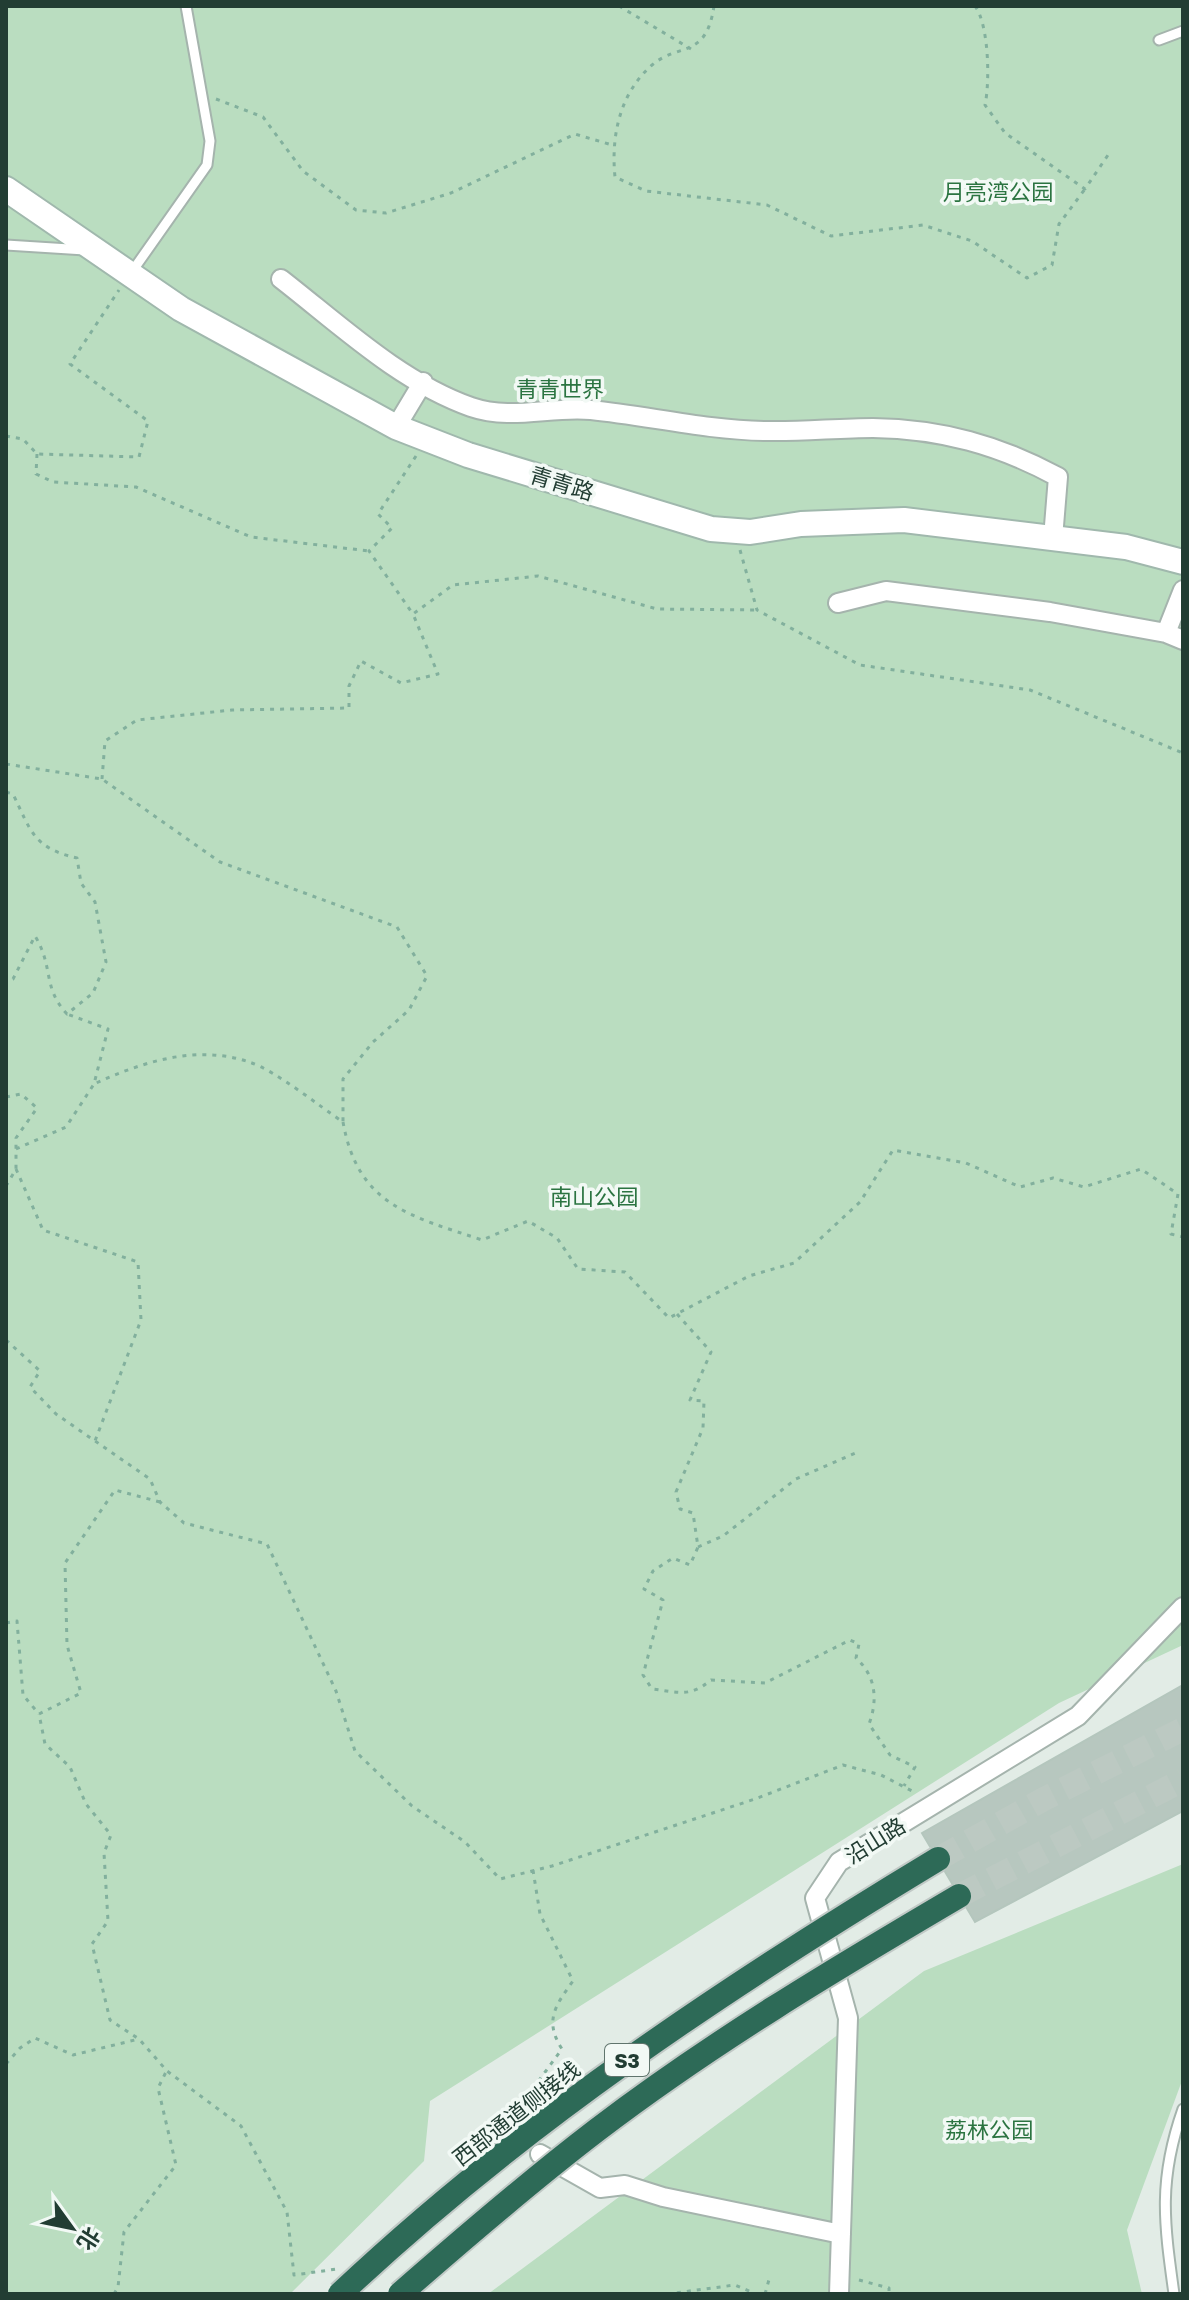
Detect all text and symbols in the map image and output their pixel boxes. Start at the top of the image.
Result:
park label: 月亮湾公园 [943,178,1053,205]
park label: 青青世界 [516,375,604,402]
street label: 青青路 [526,460,598,506]
park label: 南山公园 [550,1183,638,1210]
street label: 沿山路 [840,1811,910,1869]
road number: S3 [605,2044,649,2076]
street label: 西部通道侧接线 [447,2055,585,2171]
park label: 荔林公园 [945,2116,1033,2143]
north arrow [32,2188,112,2268]
text: 北 [72,2223,107,2256]

